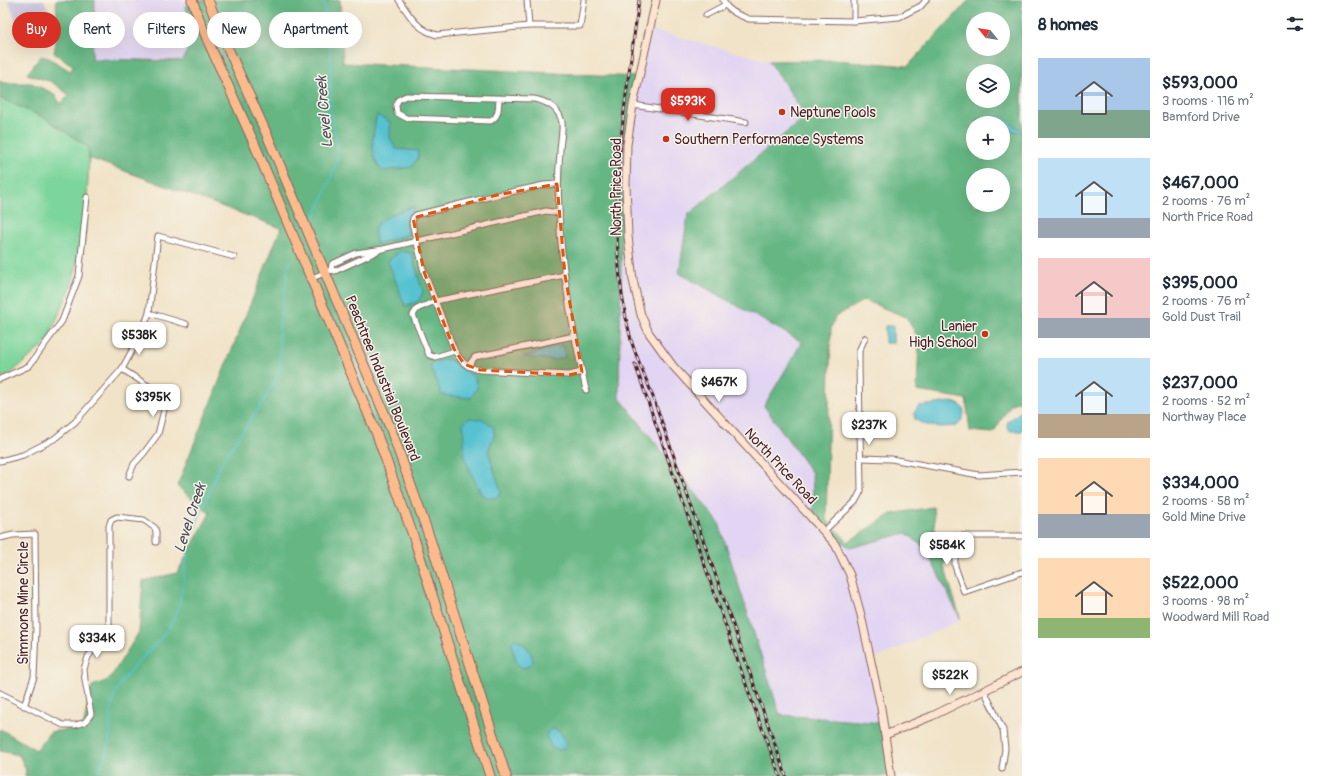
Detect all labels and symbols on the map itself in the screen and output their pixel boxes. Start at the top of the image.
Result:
north arrow [966,12,1010,56]
water label: Level Creek [312,73,337,149]
pin: $593K [660,88,716,122]
place label: Neptune Pools [790,104,877,121]
marker: Neptune Pools [777,107,787,117]
place label: Southern Performance Systems [674,131,864,148]
marker: Southern Performance Systems [661,134,671,144]
street label: North Price Road [608,138,625,236]
street label: Peachtree Industrial Boulevard [341,293,424,464]
place label: Lanier High School [909,318,977,351]
pin: $538K [111,322,167,356]
marker: Lanier High School [980,329,990,339]
pin: $467K [691,369,747,403]
pin: $395K [125,384,181,418]
pin: $237K [841,412,897,446]
street label: North Price Road [741,425,820,508]
water label: Level Creek [170,479,211,555]
pin: $584K [919,532,975,566]
street label: Simmons Mine Circle [15,541,32,665]
pin: $334K [69,625,125,659]
pin: $522K [922,662,978,696]

